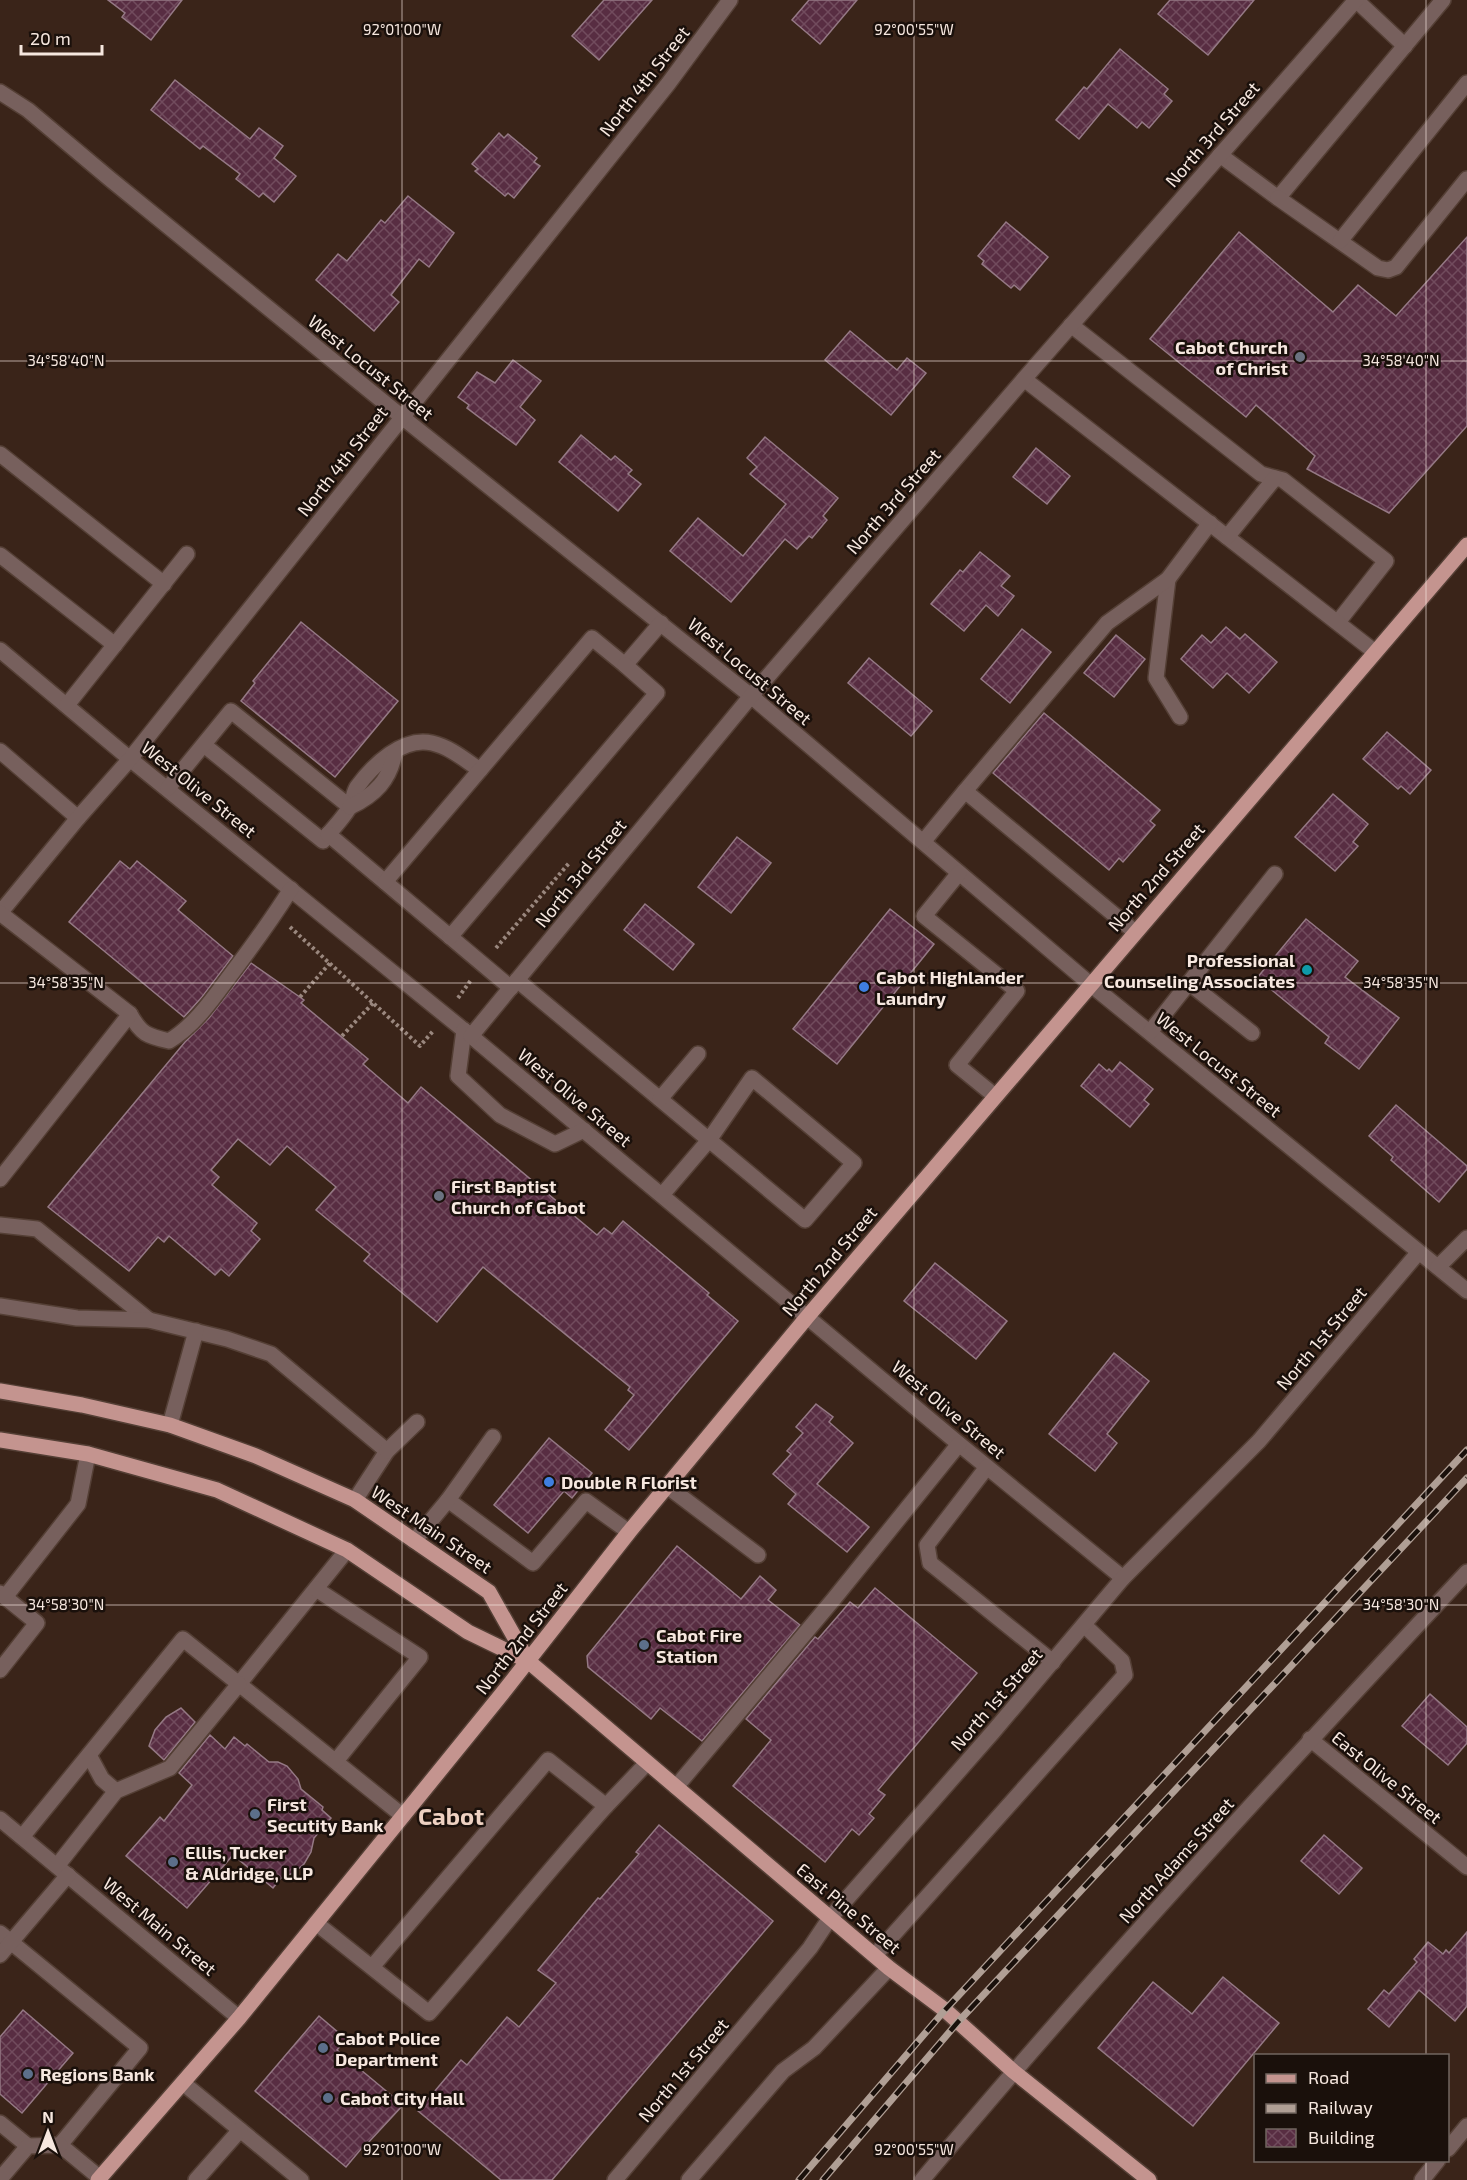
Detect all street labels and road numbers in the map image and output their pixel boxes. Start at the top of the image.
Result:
street label: North 4th Street [594,21,694,141]
street label: North 3rd Street [1160,77,1264,191]
street label: West Locust Street [304,310,438,424]
street label: North 4th Street [292,401,392,521]
street label: North 3rd Street [841,444,945,558]
street label: West Locust Street [684,613,817,729]
street label: West Olive Street [137,736,261,842]
street label: North 3rd Street [530,814,630,932]
street label: North 2nd Street [1103,818,1209,936]
street label: West Locust Street [1152,1007,1286,1121]
street label: West Olive Street [514,1043,636,1151]
street label: North 2nd Street [777,1202,881,1320]
street label: North 1st Street [1271,1282,1371,1394]
street label: West Olive Street [888,1355,1010,1463]
street label: West Main Street [367,1480,497,1578]
street label: North 2nd Street [470,1577,572,1699]
street label: North 1st Street [945,1643,1047,1755]
street label: East Olive Street [1328,1726,1446,1828]
street label: North Adams Street [1114,1793,1238,1927]
street label: East Pine Street [792,1858,906,1958]
street label: West Main Street [99,1872,221,1980]
street label: North 1st Street [633,2014,733,2126]

